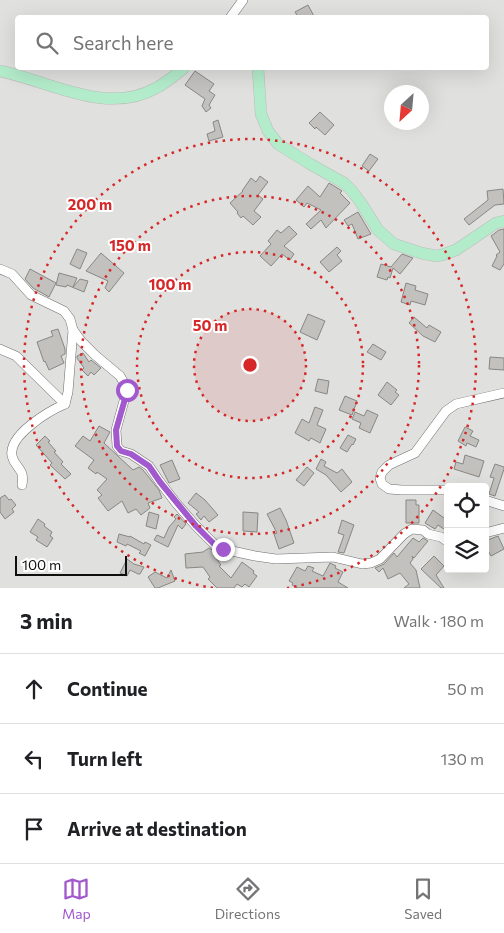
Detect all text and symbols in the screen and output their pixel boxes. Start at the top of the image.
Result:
search box [15,15,489,70]
icon: search [33,29,61,57]
text: Search here [73,31,173,54]
north arrow [384,85,429,130]
text: 200 m [68,195,112,213]
text: 150 m [109,236,151,254]
text: 100 m [149,275,191,293]
text: 50 m [193,316,227,334]
centre of rings [241,356,259,374]
route start [116,379,139,402]
map controls [444,483,489,573]
button: locate [444,483,489,528]
button: layers [444,528,489,573]
route end [212,538,235,561]
scale bar [15,553,128,576]
text: 100 m [22,556,61,573]
text: 3 min [20,608,73,633]
text: Walk · 180 m [394,611,484,630]
icon: ahead [20,675,48,703]
text: Continue [67,677,147,700]
text: 50 m [447,679,484,698]
icon: left [20,745,48,773]
text: Turn left [67,747,142,770]
text: 130 m [441,749,484,768]
icon: arrive [20,815,48,843]
text: Arrive at destination [67,817,247,840]
tab: Map [62,875,91,922]
tab: Directions [215,875,280,922]
tab: Saved [404,875,442,922]

